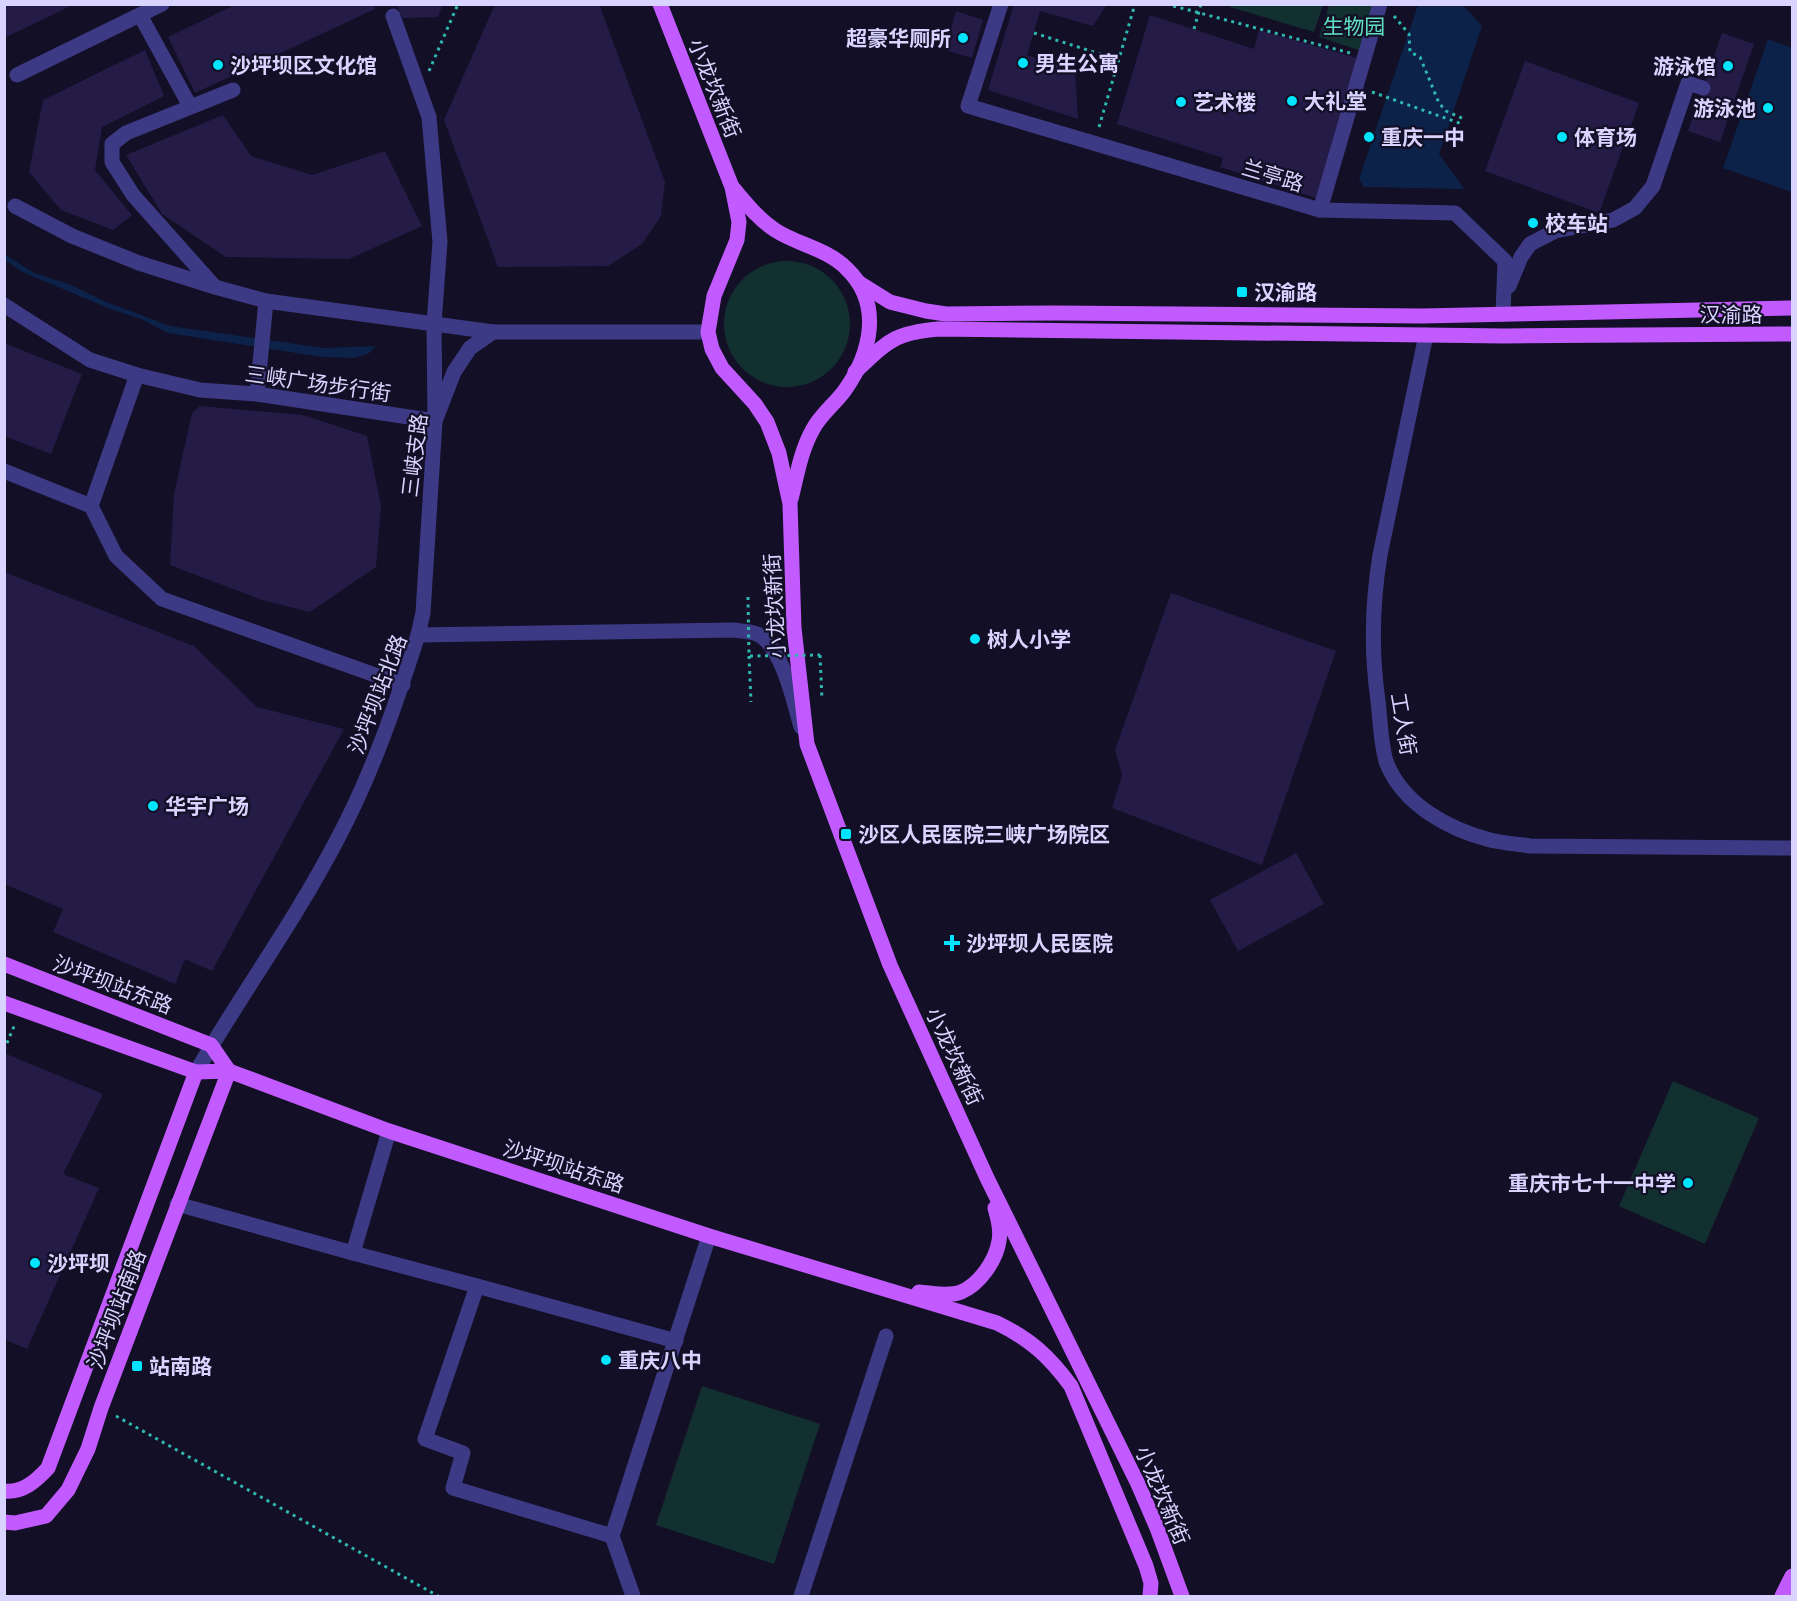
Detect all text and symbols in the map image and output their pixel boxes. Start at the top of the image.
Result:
park label: 生物园 [1323,13,1386,39]
place label: 超豪华厕所 [846,25,951,51]
marker: 超豪华厕所 [956,31,970,45]
street label: 小龙坎新街 [683,34,747,142]
place label: 男生公寓 [1035,50,1119,76]
place label: 沙坪坝区文化馆 [230,52,377,78]
place label: 游泳馆 [1653,53,1716,79]
marker: 男生公寓 [1016,56,1030,70]
marker: 沙坪坝区文化馆 [211,58,225,72]
marker: 游泳馆 [1721,59,1735,73]
place label: 大礼堂 [1304,88,1367,114]
place label: 艺术楼 [1193,89,1256,115]
marker: 大礼堂 [1285,94,1299,108]
marker: 艺术楼 [1174,95,1188,109]
place label: 游泳池 [1693,95,1756,121]
marker: 游泳池 [1761,101,1775,115]
place label: 重庆一中 [1381,124,1465,150]
place label: 体育场 [1574,124,1637,150]
marker: 重庆一中 [1362,130,1376,144]
marker: 体育场 [1555,130,1569,144]
street label: 兰亭路 [1239,153,1307,197]
place label: 校车站 [1545,210,1608,236]
marker: 校车站 [1526,216,1540,230]
place label: 汉渝路 [1254,279,1317,305]
marker: 汉渝路 [1235,285,1249,299]
street label: 汉渝路 [1700,301,1763,327]
street label: 三峡广场步行街 [243,360,393,406]
street label: 三峡支路 [396,412,432,498]
street label: 小龙坎新街 [758,553,790,659]
place label: 树人小学 [987,626,1071,652]
street label: 沙坪坝站北路 [342,631,412,757]
marker: 树人小学 [968,632,982,646]
street label: 工人街 [1386,691,1422,757]
place label: 华宇广场 [165,793,249,819]
marker: 华宇广场 [146,799,160,813]
place label: 沙区人民医院三峡广场院区 [858,821,1110,847]
marker: 沙区人民医院三峡广场院区 [839,827,853,841]
place label: 沙坪坝人民医院 [966,930,1113,956]
marker: 沙坪坝人民医院 [943,934,961,952]
street label: 沙坪坝站东路 [50,949,176,1019]
street label: 小龙坎新街 [921,1003,989,1109]
street label: 沙坪坝站东路 [500,1134,628,1198]
place label: 重庆市七十一中学 [1508,1170,1676,1196]
marker: 重庆市七十一中学 [1681,1176,1695,1190]
street label: 沙坪坝站南路 [81,1246,151,1372]
place label: 沙坪坝 [47,1250,110,1276]
marker: 沙坪坝 [28,1256,42,1270]
place label: 重庆八中 [618,1347,702,1373]
place label: 站南路 [149,1353,212,1379]
marker: 重庆八中 [599,1353,613,1367]
marker: 站南路 [130,1359,144,1373]
street label: 小龙坎新街 [1131,1442,1195,1548]

